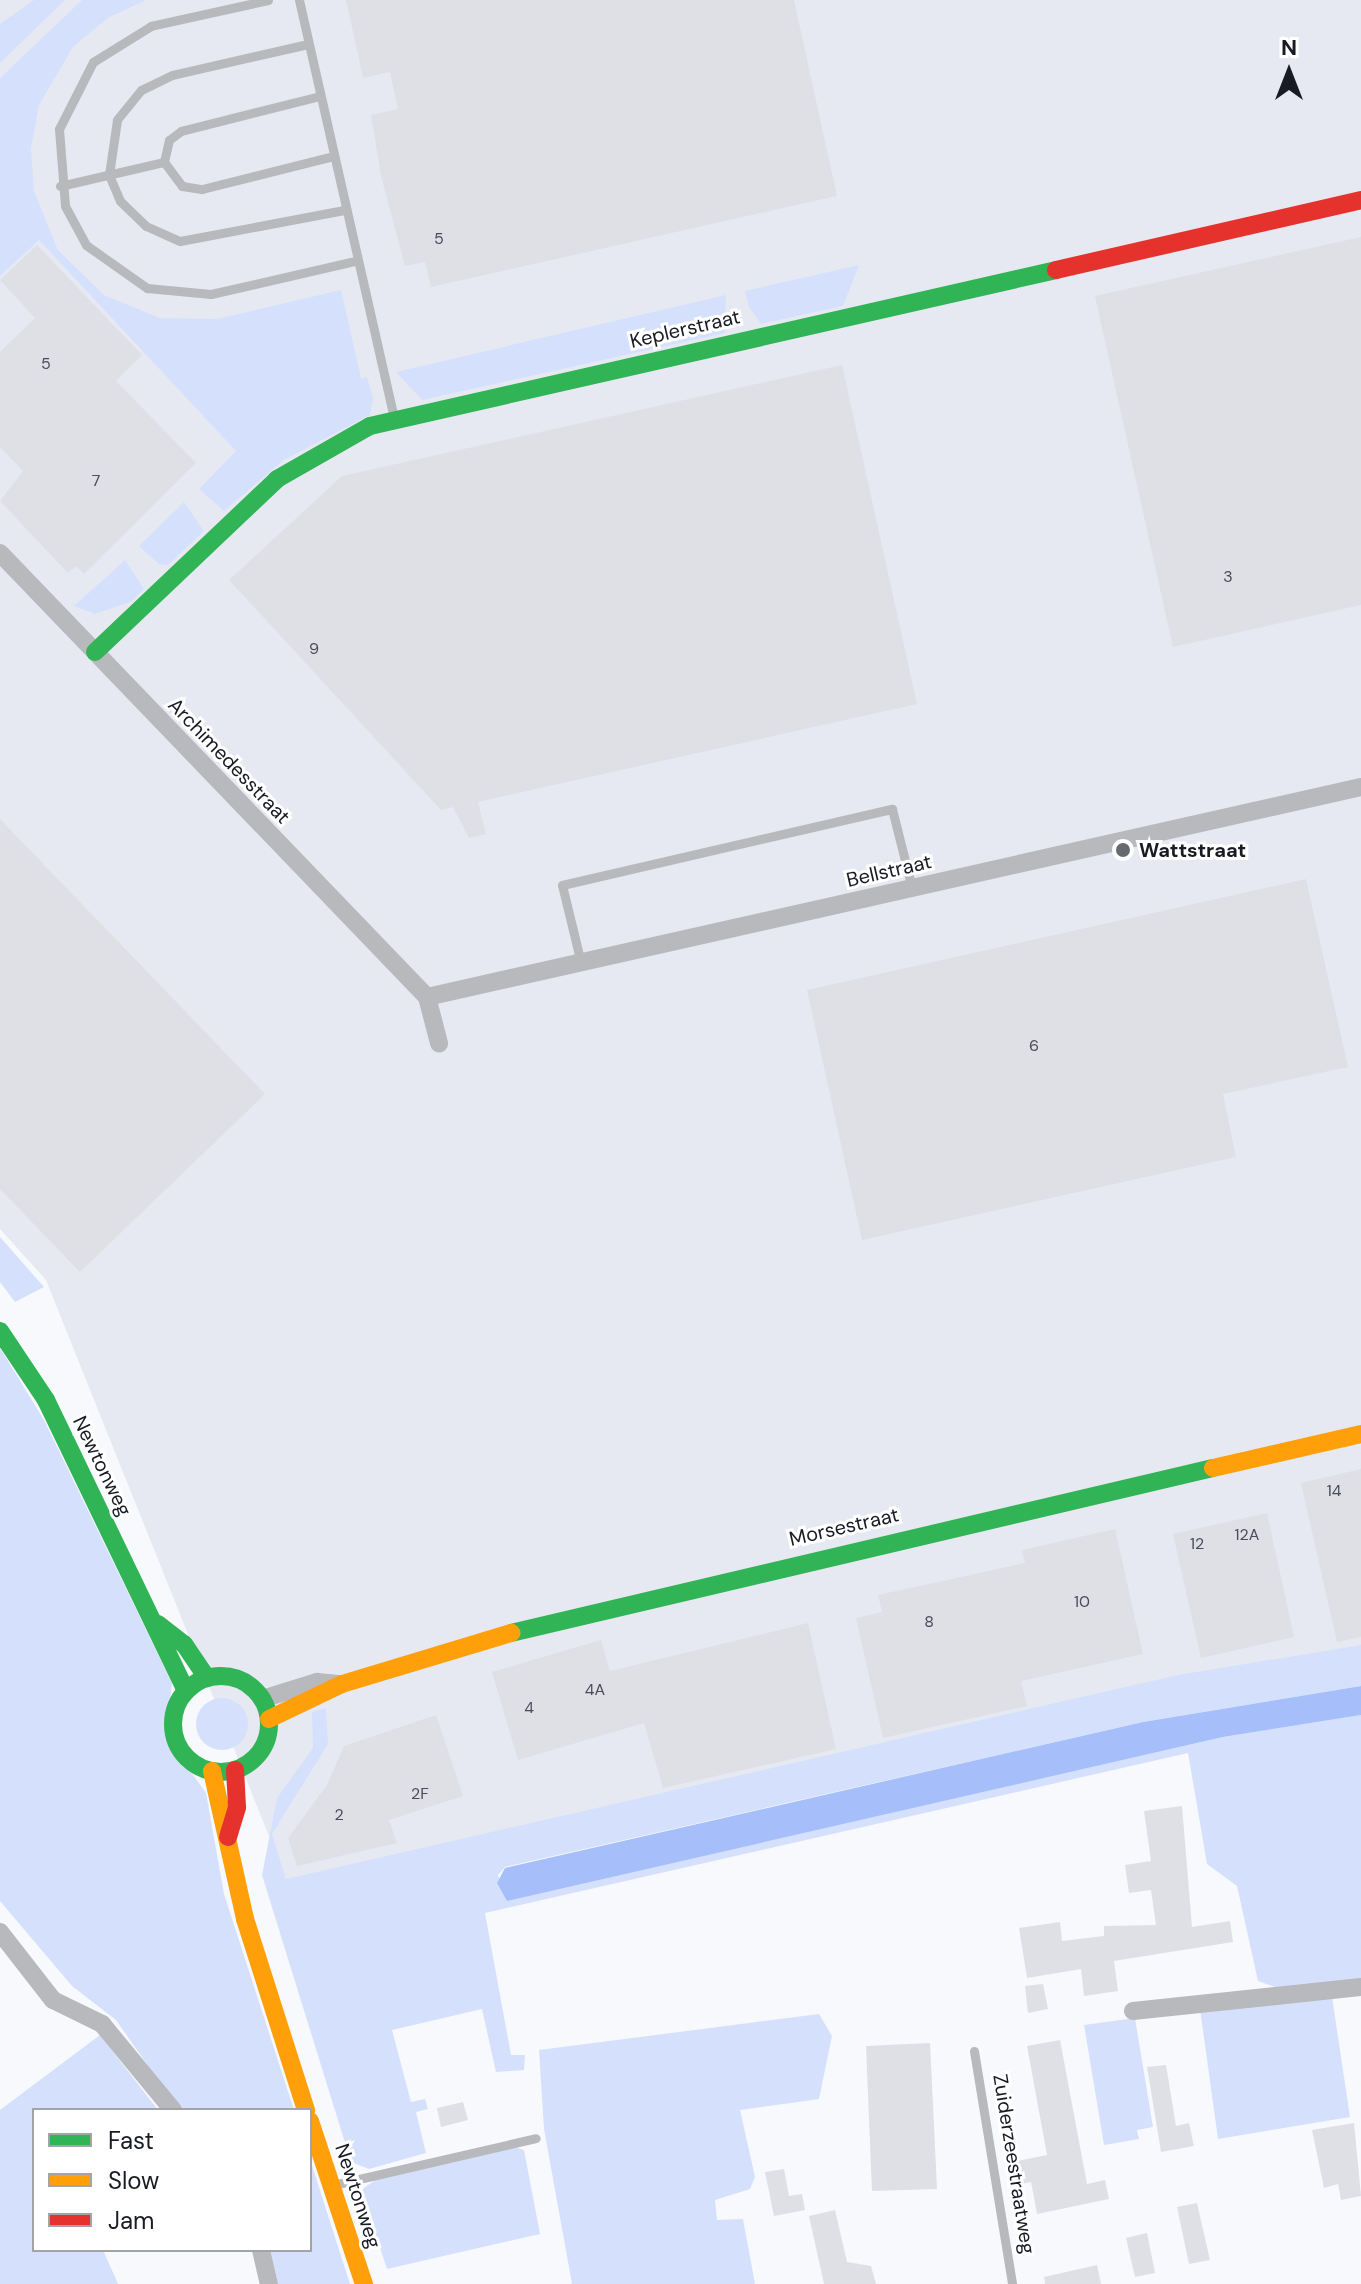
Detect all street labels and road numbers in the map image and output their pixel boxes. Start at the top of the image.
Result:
street label: Keplerstraat [628,305,742,353]
street label: Archimedesstraat [163,693,295,829]
street label: Bellstraat [844,850,934,892]
street label: Newtonweg [67,1412,137,1520]
street label: Morsestraat [787,1503,901,1551]
street label: Zuiderzeestraatweg [988,2072,1040,2256]
street label: Newtonweg [330,2141,386,2251]

